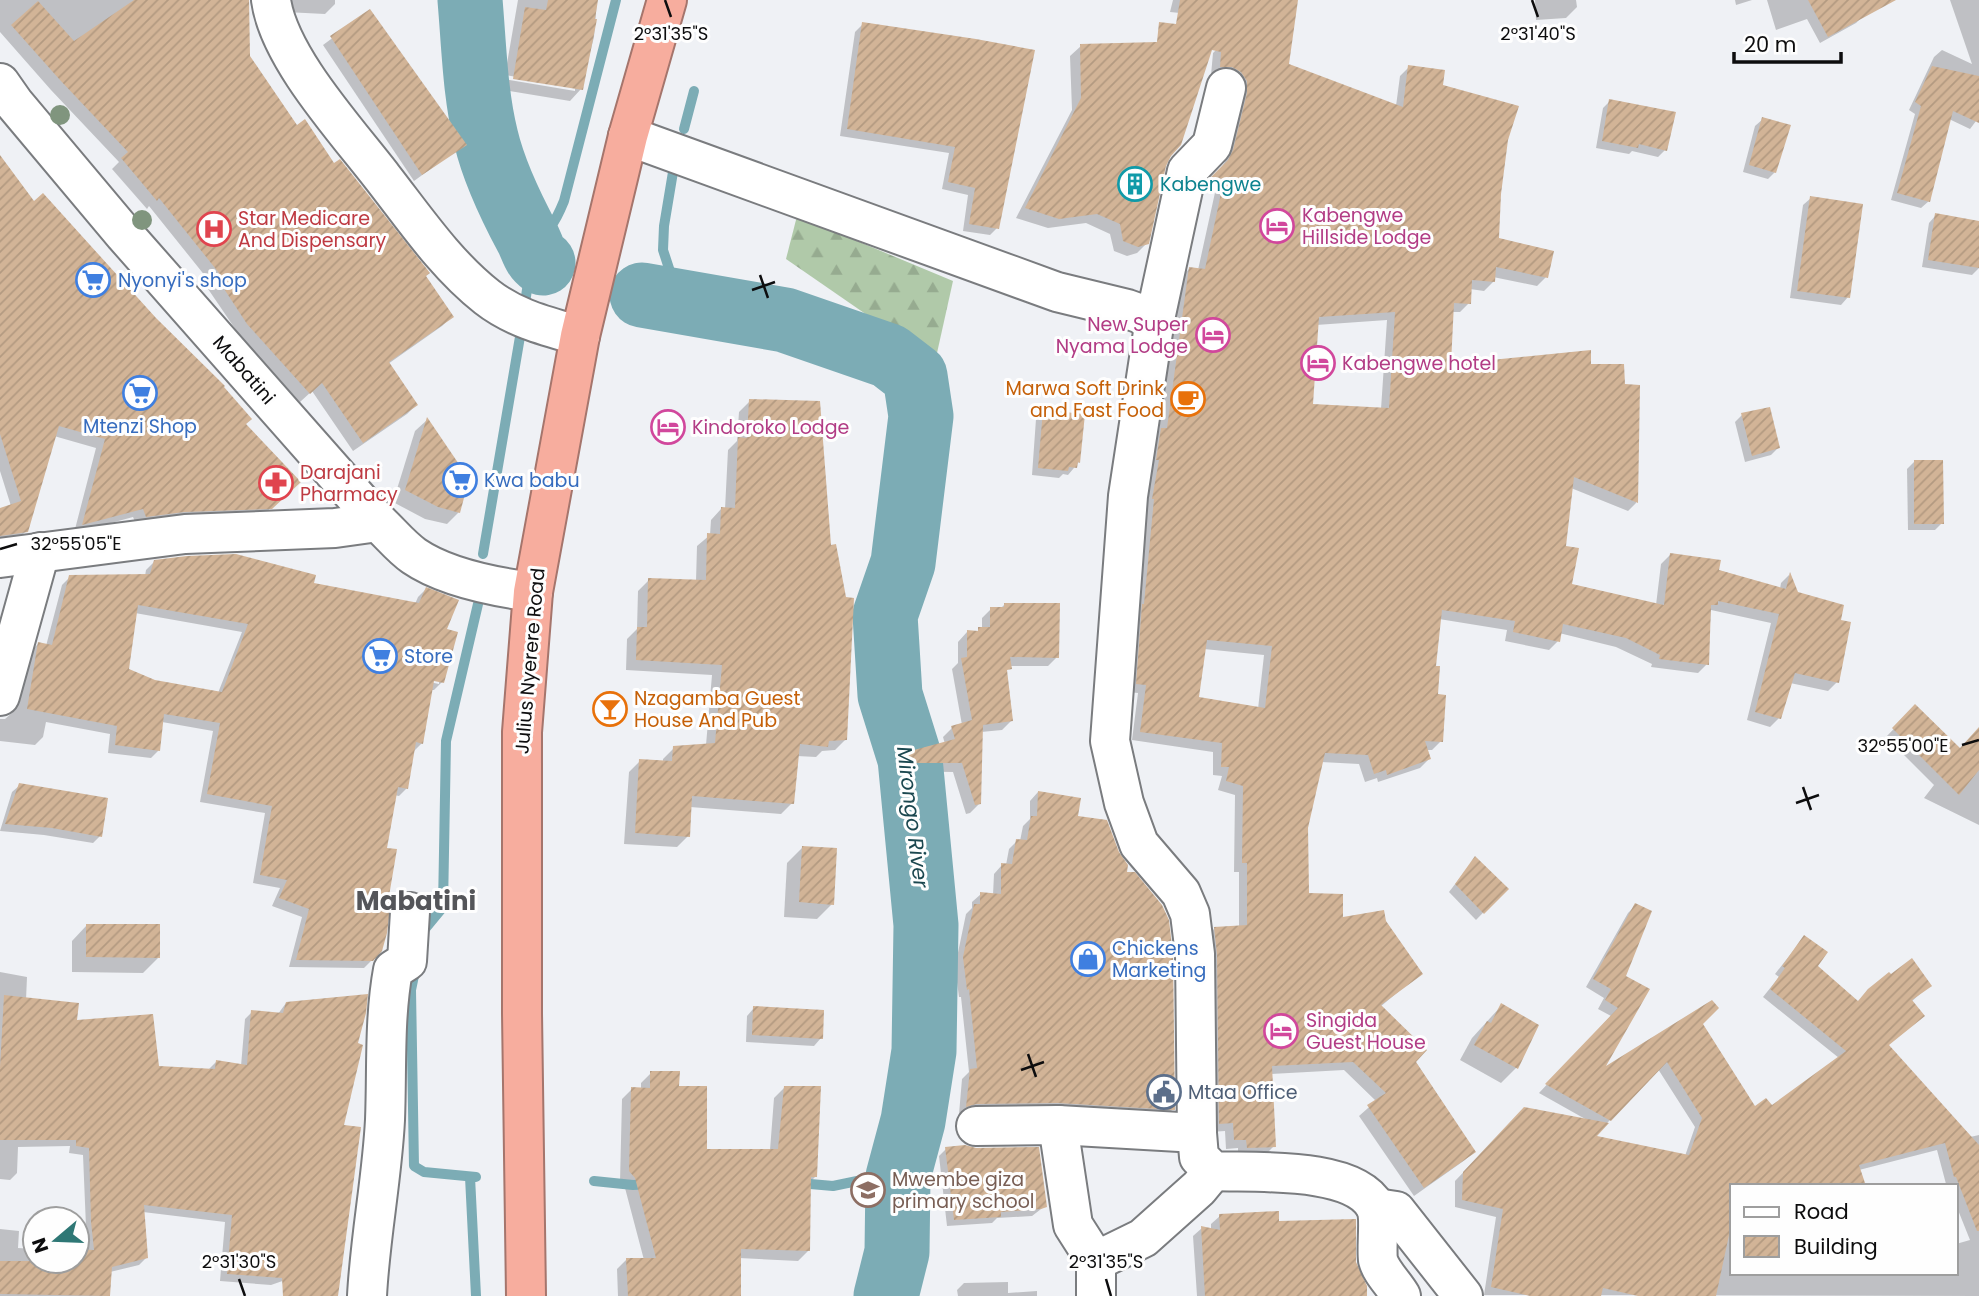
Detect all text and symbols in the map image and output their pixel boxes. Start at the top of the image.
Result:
text: 2°31'35"S [634,21,708,46]
text: 2°31'40"S [1500,21,1576,46]
scale bar [1734,21,1841,65]
text: 20 m [1744,30,1797,59]
building icon: Kabengwe [1116,165,1154,203]
place label: Kabengwe [1160,171,1261,198]
place label: Kabengwe Hillside Lodge [1302,202,1431,251]
place label: Star Medicare And Dispensary [238,205,387,254]
hotel icon: Kabengwe Hillside Lodge [1258,207,1296,245]
hospital icon: Star Medicare And Dispensary [195,210,233,248]
supermarket icon: Nyonyi's shop [74,261,112,299]
place label: Nyonyi's shop [118,267,247,294]
place label: New Super Nyama Lodge [1056,311,1188,360]
hotel icon: New Super Nyama Lodge [1194,316,1232,354]
street label: Mabatini [206,330,282,410]
hotel icon: Kabengwe hotel [1299,344,1337,382]
place label: Kabengwe hotel [1342,350,1496,377]
supermarket icon: Mtenzi Shop [121,374,159,412]
place label: Marwa Soft Drink and Fast Food [1006,375,1164,424]
cafe icon: Marwa Soft Drink and Fast Food [1169,380,1207,418]
hotel icon: Kindoroko Lodge [649,408,687,446]
place label: Mtenzi Shop [83,413,197,440]
place label: Kindoroko Lodge [692,414,849,441]
place label: Darajani Pharmacy [300,459,398,508]
supermarket icon: Kwa babu [441,461,479,499]
pharmacy icon: Darajani Pharmacy [257,464,295,502]
place label: Kwa babu [484,467,580,494]
text: 32°55'05"E [31,531,121,556]
street label: Julius Nyerere Road [508,567,552,755]
supermarket icon: Store [361,637,399,675]
place label: Store [404,643,453,670]
place label: Nzagamba Guest House And Pub [634,685,801,734]
bar icon: Nzagamba Guest House And Pub [591,690,629,728]
text: 32°55'00"E [1858,733,1948,758]
water label: Mirongo River [890,745,936,891]
district label: Mabatini [356,883,476,919]
place label: Chickens Marketing [1112,935,1206,984]
shop icon: Chickens Marketing [1069,940,1107,978]
place label: Singida Guest House [1306,1007,1426,1056]
hotel icon: Singida Guest House [1262,1012,1300,1050]
public building icon: Mtaa Office [1145,1073,1183,1111]
place label: Mtaa Office [1188,1079,1297,1106]
place label: Mwembe giza primary school [892,1166,1034,1215]
school or university icon: Mwembe giza primary school [849,1171,887,1209]
legend [1730,1184,1958,1275]
text: Road [1794,1197,1849,1226]
north arrow [21,1205,91,1275]
text: Building [1794,1232,1878,1261]
text: N [25,1234,55,1257]
text: 2°31'30"S [202,1249,276,1274]
text: 2°31'35"S [1069,1249,1143,1274]

